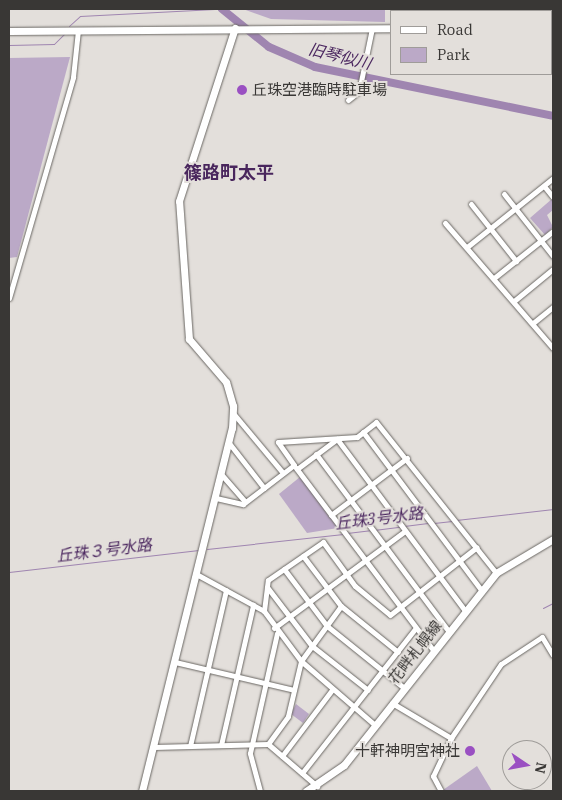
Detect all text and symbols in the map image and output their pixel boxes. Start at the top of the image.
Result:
legend [390,10,552,75]
text: Road [437,20,473,39]
water label: 旧琴似川 [307,39,373,73]
text: Park [437,45,470,64]
place label: 丘珠空港臨時駐車場 [252,81,387,99]
marker: 丘珠空港臨時駐車場 [236,84,248,96]
district label: 篠路町太平 [184,162,274,184]
water label: 丘珠3号水路 [334,503,424,533]
water label: 丘珠３号水路 [55,535,153,565]
street label: 花畔札幌線 [385,617,445,687]
north arrow [502,740,552,790]
place label: 十軒神明宮神社 [355,742,460,760]
marker: 十軒神明宮神社 [464,745,476,757]
text: N [531,761,551,775]

